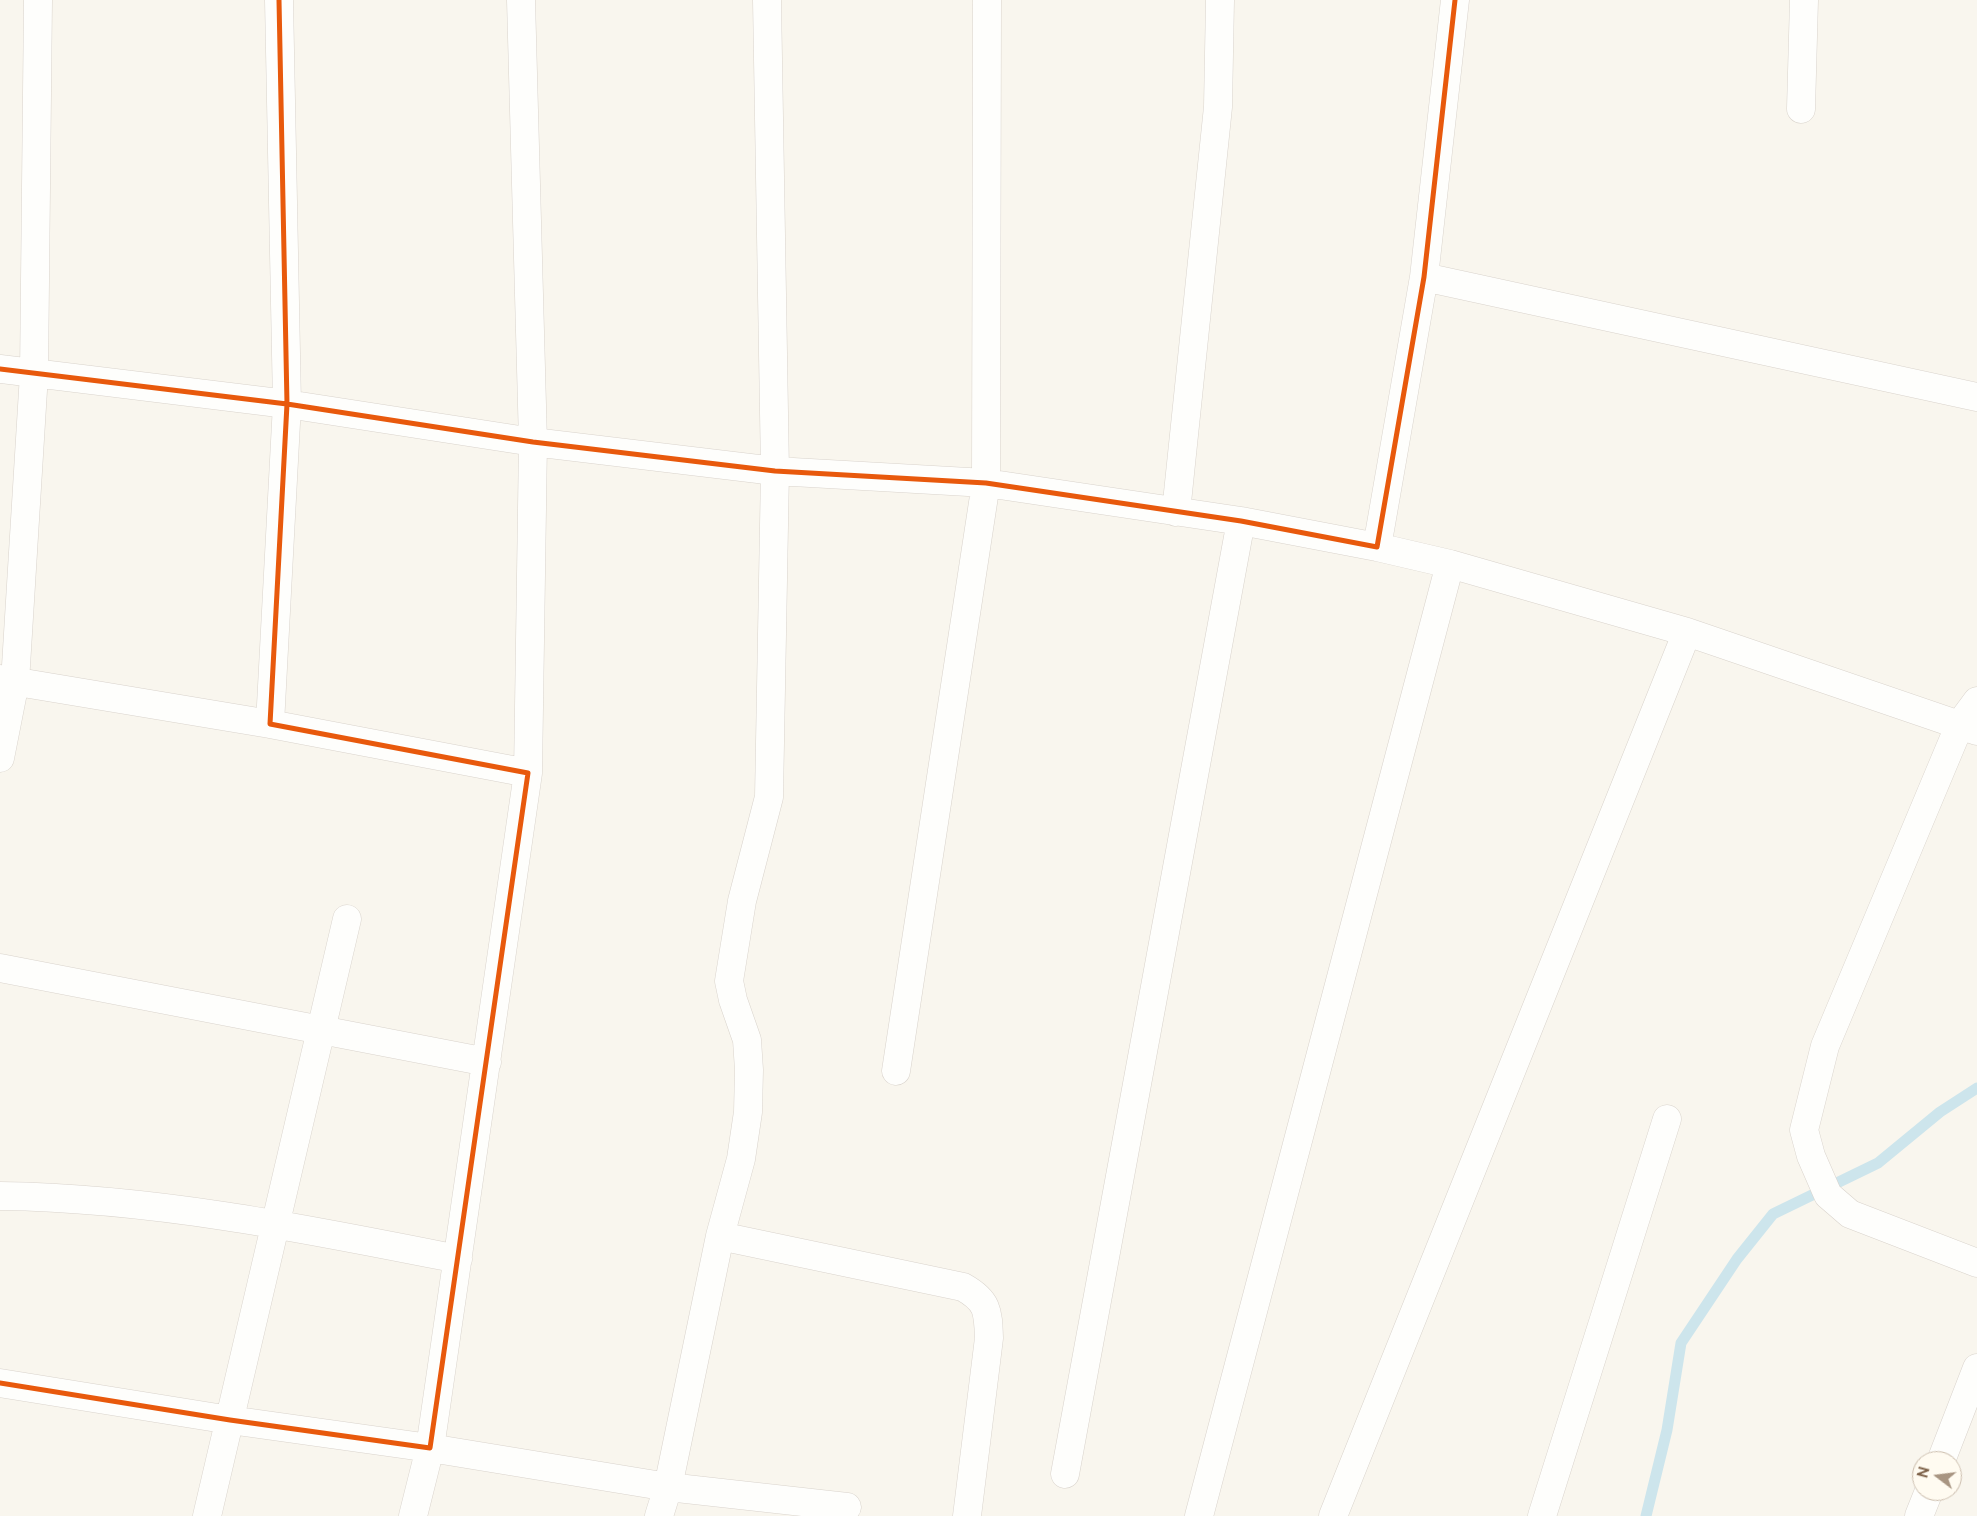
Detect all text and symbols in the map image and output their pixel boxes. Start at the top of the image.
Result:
north arrow [1912,1451,1962,1501]
text: N [1914,1465,1933,1480]

